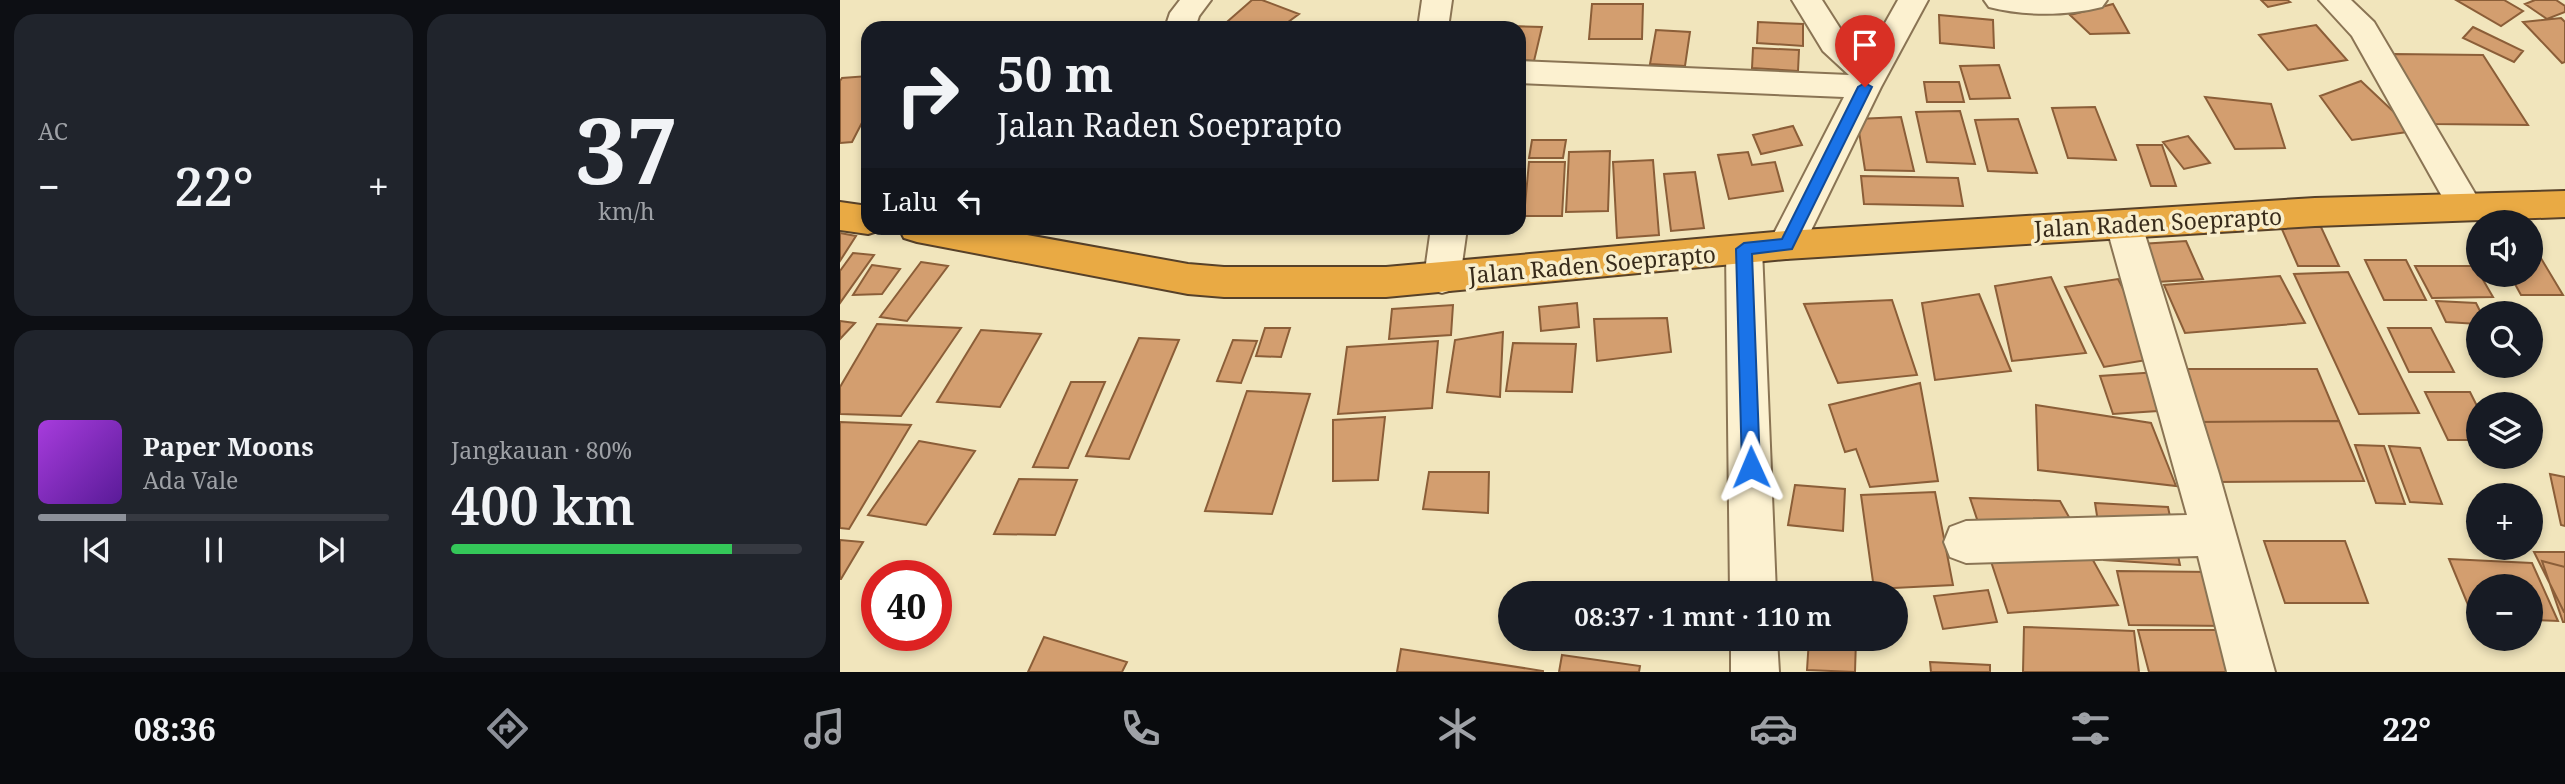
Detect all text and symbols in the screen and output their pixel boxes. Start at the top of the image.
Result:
pin [1835,15,1895,87]
icon: arrive [1846,26,1884,64]
text: 50 m [997,40,1113,106]
icon: right [882,49,973,140]
text: 37 [575,87,678,211]
text: Jalan Raden Soeprapto [997,103,1343,146]
text: AC [38,115,68,147]
text: 22° [174,150,254,221]
text: − [38,160,60,212]
text: + [368,160,389,212]
icon: left [951,182,989,220]
text: Lalu [882,183,937,219]
text: km/h [598,195,655,227]
street label: Jalan Raden Soeprapto [2032,200,2283,245]
map controls [2466,210,2543,651]
button: sound [2466,210,2543,287]
street label: Jalan Raden Soeprapto [1466,237,1717,291]
button: search [2466,301,2543,378]
button: layers [2466,392,2543,469]
text: Paper Moons [143,428,314,464]
position arrow [1714,430,1788,504]
text: Jangkauan · 80% [451,434,632,466]
text: Ada Vale [143,464,238,496]
text: 400 km [451,469,635,540]
button: + [2466,483,2543,560]
icon: previous [78,531,116,569]
icon: pause [195,531,233,569]
icon: next [312,531,350,569]
speed limit sign: 40 [861,560,952,651]
button: − [2466,574,2543,651]
text: 08:37 · 1 mnt · 110 m [1574,598,1832,634]
icon: directions [483,704,532,753]
icon: music [800,704,849,753]
icon: phone [1116,704,1165,753]
icon: climate [1433,704,1482,753]
icon: car [1749,704,1798,753]
icon: filters [2066,704,2115,753]
text: 08:36 [134,707,216,750]
text: 22° [2382,707,2431,750]

